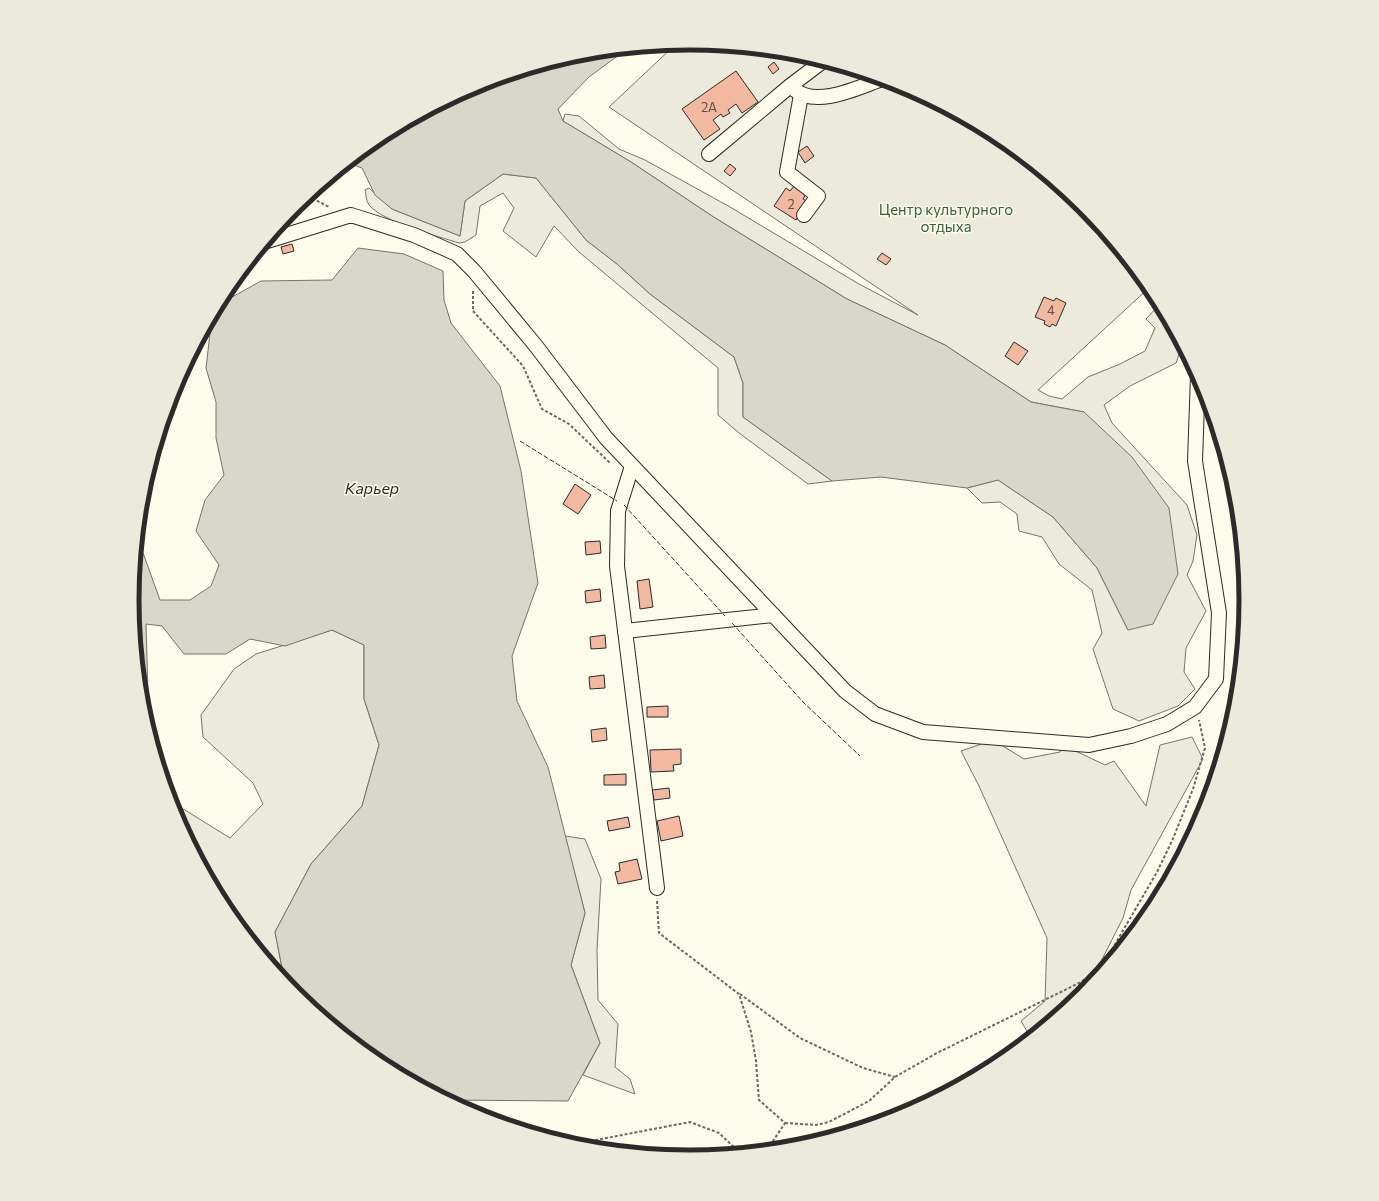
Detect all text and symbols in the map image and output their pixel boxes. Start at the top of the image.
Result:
house number: 2А [701,99,717,115]
house number: 2 [787,196,795,212]
park label: Центр культурного отдыха [879,200,1013,235]
house number: 4 [1047,302,1055,318]
water label: Карьер [345,478,399,497]

